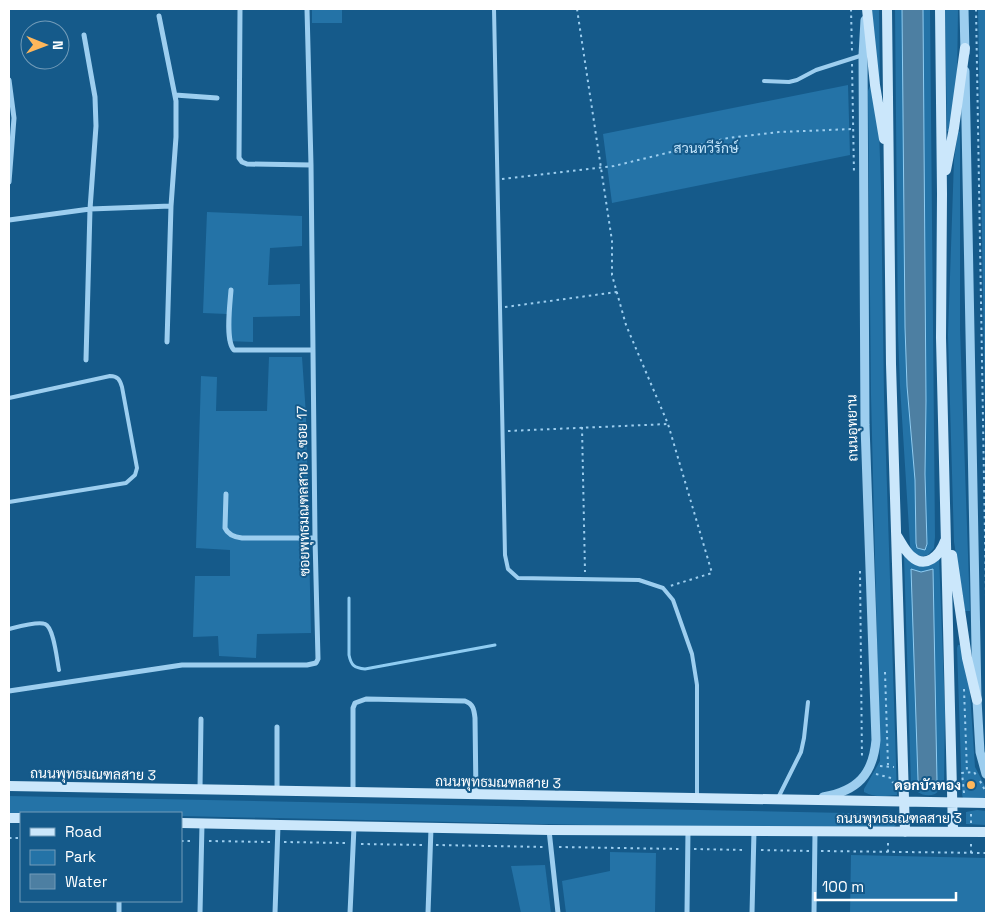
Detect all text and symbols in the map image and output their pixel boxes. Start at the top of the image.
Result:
north arrow [20,20,70,70]
text: N [49,40,67,50]
park label: สวนทวีรักษ์ [674,139,739,157]
street label: ถนนอุทยาน [842,394,863,462]
street label: ซอยพุทธมณฑลสาย 3 ซอย 17 [293,405,314,577]
street label: ถนนพุทธมณฑลสาย 3 [30,764,156,785]
street label: ถนนพุทธมณฑลสาย 3 [435,772,561,793]
place label: ดอกบัวทอง [894,776,961,794]
marker: ดอกบัวทอง [965,779,977,791]
street label: ถนนพุทธมณฑลสาย 3 [836,809,962,828]
legend [20,812,182,902]
text: Road [65,822,102,841]
text: Park [65,847,96,866]
scale bar [815,870,956,902]
text: Water [65,872,108,891]
text: 100 m [822,877,864,896]

